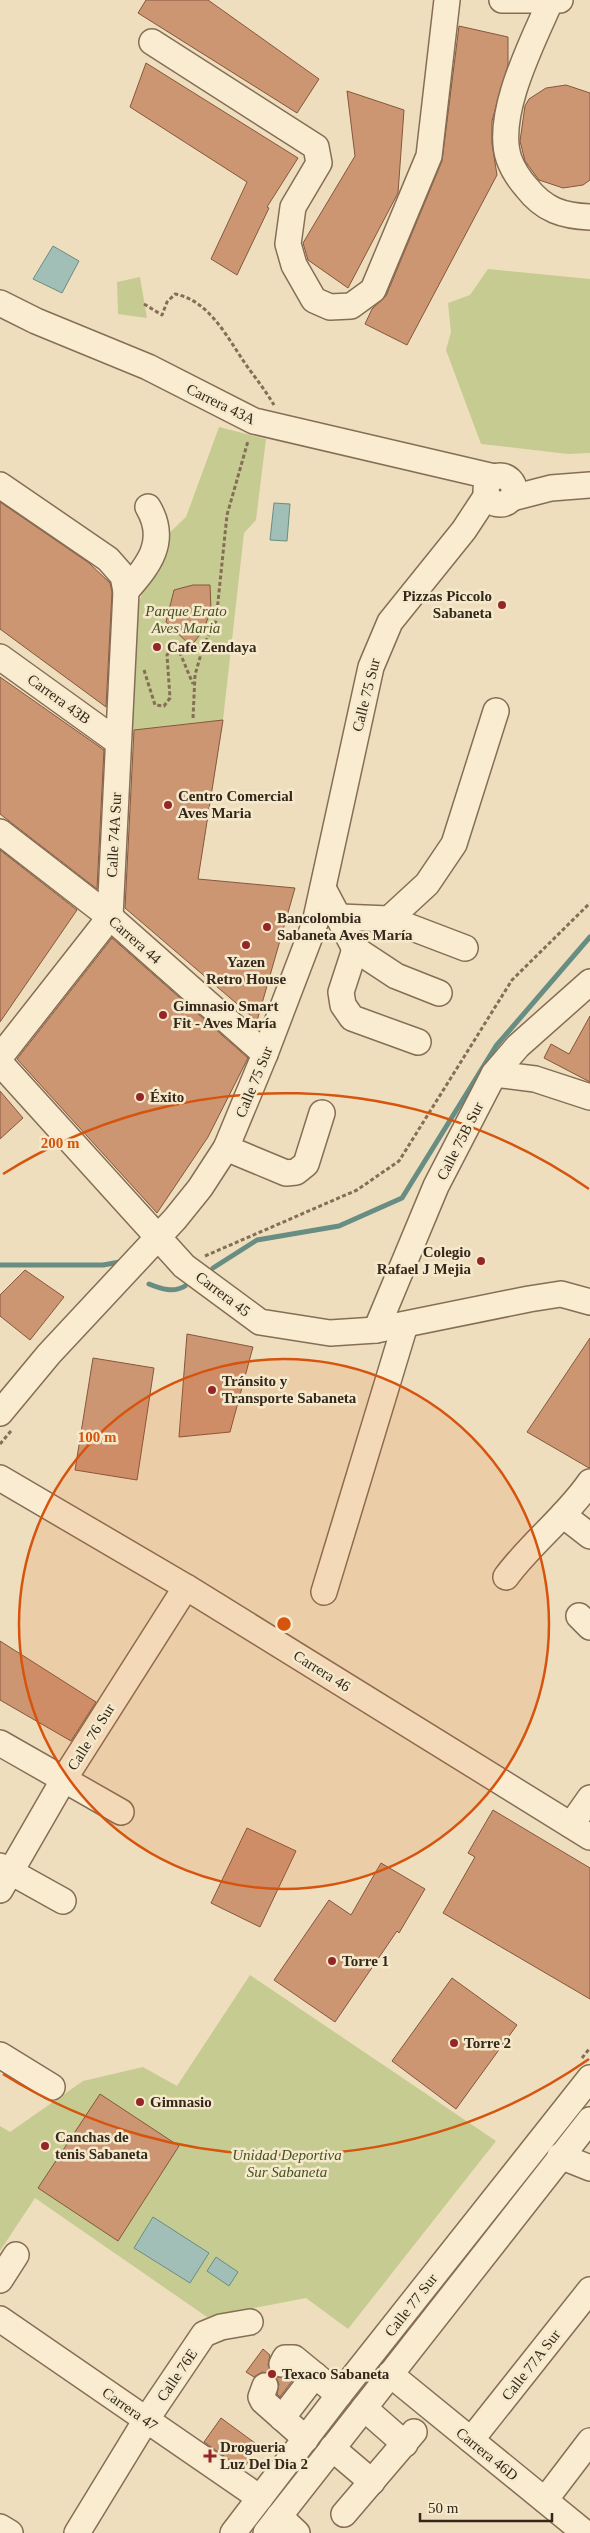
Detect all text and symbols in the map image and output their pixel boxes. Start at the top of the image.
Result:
street label: Carrera 43A [184,380,258,428]
place label: Pizzas Piccolo Sabaneta [402,588,492,621]
marker: Pizzas Piccolo Sabaneta [496,599,508,611]
park label: Parque Erato Aves Maria [144,603,227,636]
place label: Cafe Zendaya [167,639,257,655]
marker: Cafe Zendaya [151,641,163,653]
street label: Calle 75 Sur [349,657,383,733]
street label: Carrera 43B [24,671,94,727]
place label: Centro Comercial Aves Maria [178,788,293,821]
street label: Calle 74A Sur [104,792,124,878]
marker: Centro Comercial Aves Maria [162,799,174,811]
place label: Bancolombia Sabaneta Aves María [277,910,413,943]
street label: Carrera 44 [106,913,165,967]
marker: Bancolombia Sabaneta Aves María [261,921,273,933]
marker: Yazen Retro House [240,939,252,951]
place label: Yazen Retro House [206,954,286,987]
place label: Gimnasio Smart Fit - Aves María [173,998,278,1031]
marker: Gimnasio Smart Fit - Aves María [157,1009,169,1021]
street label: Calle 75 Sur [233,1044,275,1120]
place label: Éxito [150,1089,184,1105]
marker: Éxito [134,1091,146,1103]
street label: Calle 75B Sur [434,1099,486,1182]
text: 200 m [41,1135,80,1151]
place label: Colegio Rafael J Mejia [377,1244,471,1277]
marker: Colegio Rafael J Mejia [475,1255,487,1267]
street label: Carrera 45 [193,1268,253,1320]
place label: Tránsito y Transporte Sabaneta [222,1373,357,1406]
marker: Tránsito y Transporte Sabaneta [206,1384,218,1396]
text: 100 m [78,1429,117,1445]
centre of rings [275,1615,293,1633]
street label: Carrera 46 [291,1647,354,1695]
street label: Calle 76 Sur [64,1701,118,1773]
place label: Torre 1 [342,1953,389,1969]
marker: Torre 1 [326,1955,338,1967]
place label: Torre 2 [464,2035,511,2051]
marker: Torre 2 [448,2037,460,2049]
place label: Gimnasio [150,2094,212,2110]
marker: Gimnasio [134,2096,146,2108]
place label: Canchas de tenis Sabaneta [55,2129,148,2162]
marker: Canchas de tenis Sabaneta [39,2140,51,2152]
park label: Unidad Deportiva Sur Sabaneta [232,2147,342,2180]
street label: Calle 77 Sur [382,2271,440,2339]
street label: Calle 77A Sur [499,2327,563,2403]
street label: Calle 76E [154,2346,200,2404]
place label: Texaco Sabaneta [282,2366,390,2382]
marker: Texaco Sabaneta [266,2368,278,2380]
street label: Carrera 47 [99,2384,161,2434]
street label: Carrera 46D [453,2424,521,2484]
place label: Drogueria Luz Del Dia 2 [220,2439,308,2472]
marker: Drogueria Luz Del Dia 2 [204,2450,216,2462]
scale bar [420,2490,552,2522]
text: 50 m [428,2500,459,2516]

